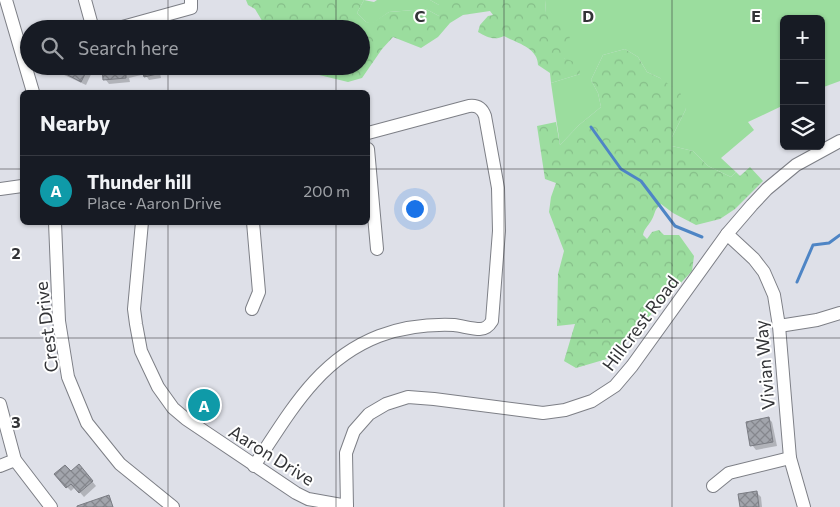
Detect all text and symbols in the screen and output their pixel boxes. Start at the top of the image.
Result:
text: C [415,6,426,25]
text: D [582,6,594,25]
text: E [751,6,761,25]
map controls [780,15,825,150]
button: + [780,15,825,60]
search box [20,20,370,75]
icon: search [38,34,66,62]
text: Search here [78,36,178,59]
button: − [780,60,825,105]
button: layers [780,105,825,150]
text: Nearby [40,110,110,135]
text: Thunder hill [87,170,191,193]
text: A [50,181,62,200]
text: 200 m [303,181,350,200]
text: Place · Aaron Drive [87,193,222,212]
your location [402,196,428,222]
text: 2 [11,243,21,262]
street label: Hillcrest Road [597,271,683,375]
street label: Crest Drive [30,280,62,374]
street label: Vivian Way [749,319,779,411]
pin: A [188,386,220,424]
text: 3 [11,412,21,431]
street label: Aaron Drive [225,420,319,490]

